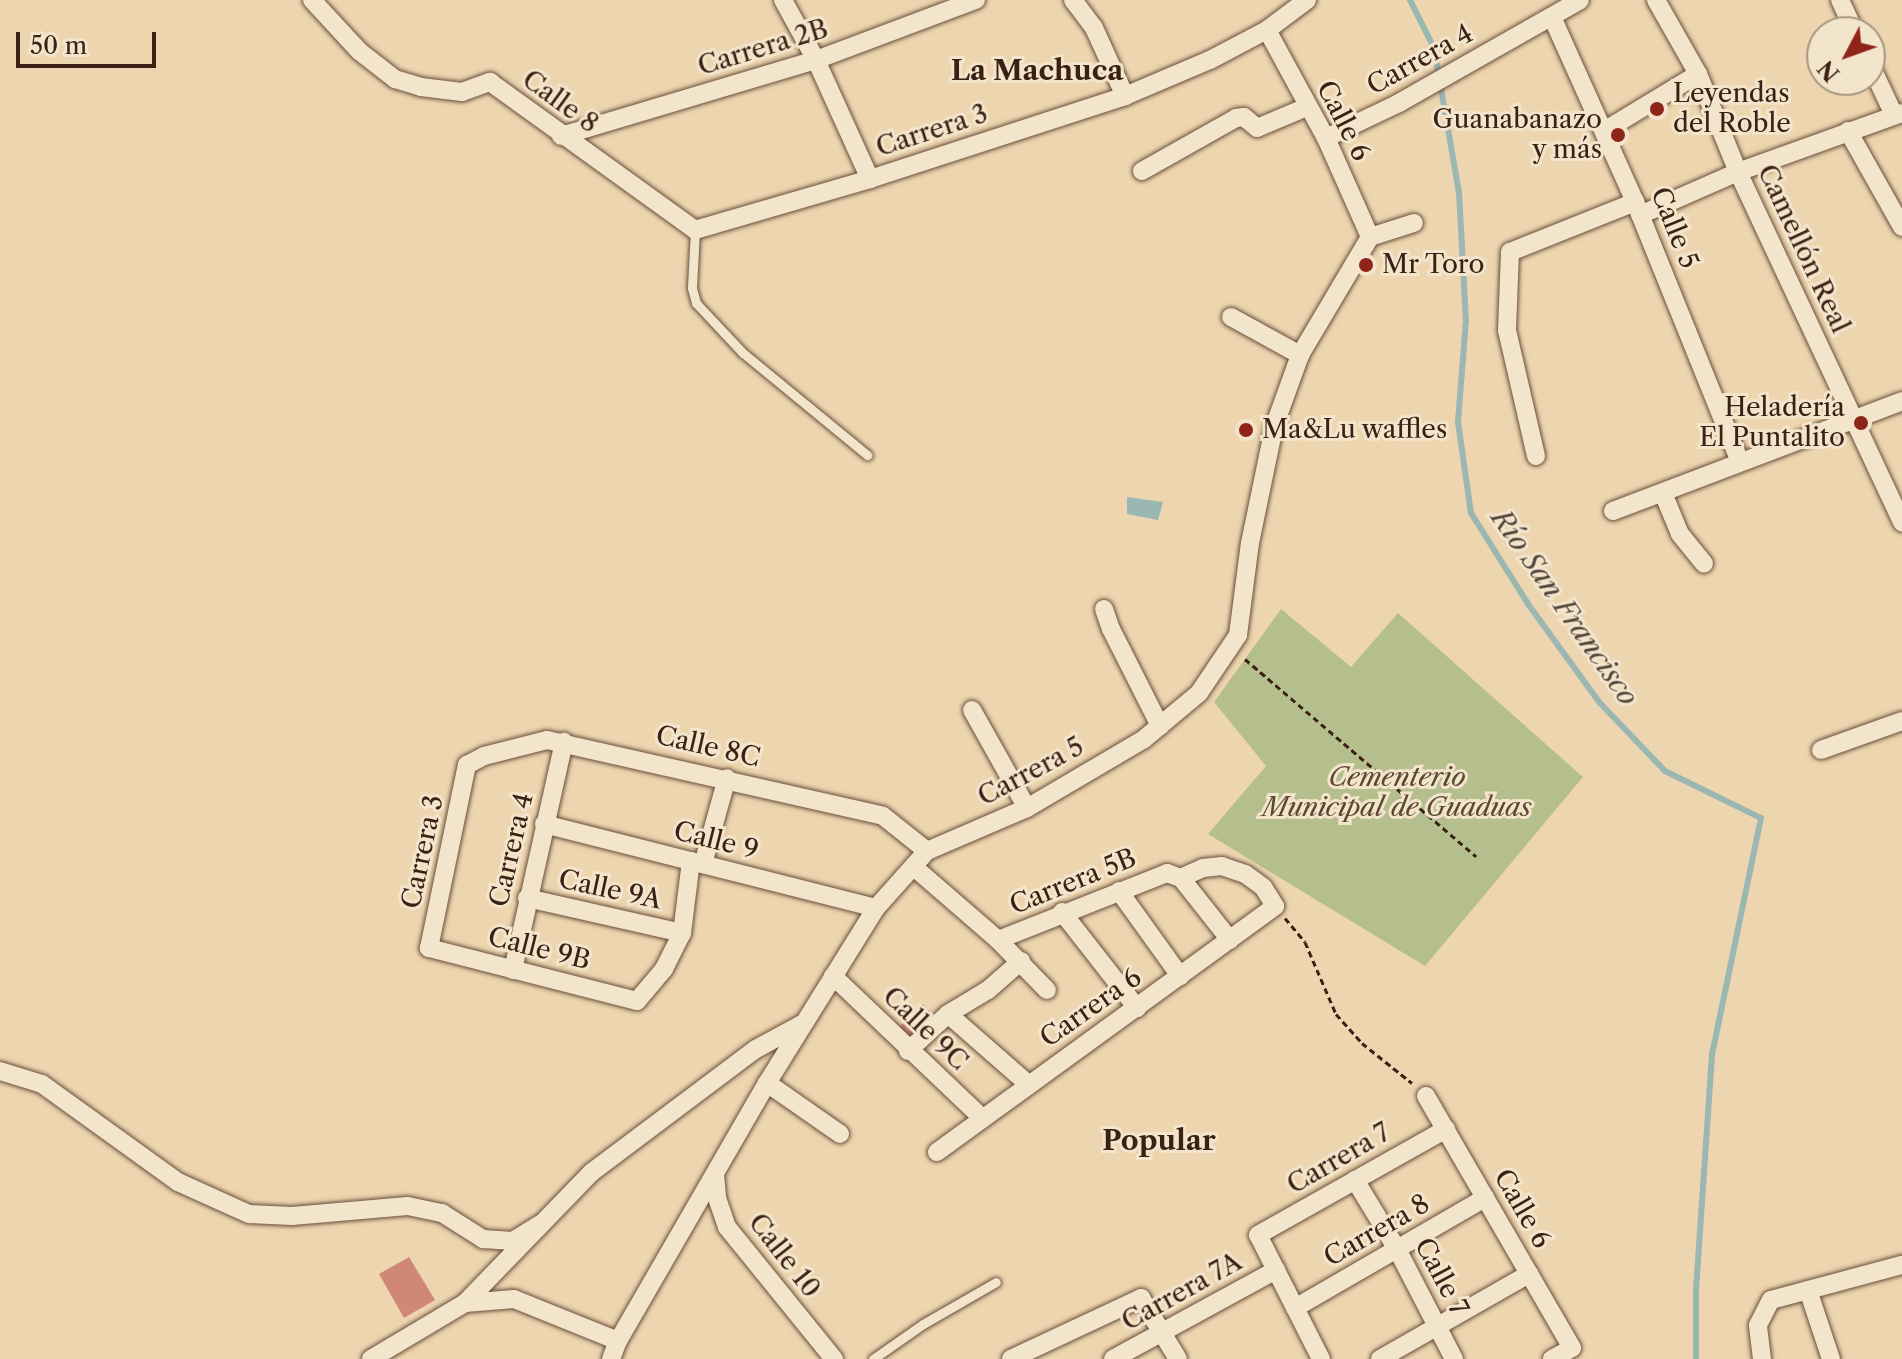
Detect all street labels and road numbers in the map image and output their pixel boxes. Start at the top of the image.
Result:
street label: Carrera 2B [694,13,832,83]
street label: Carrera 4 [1362,18,1478,102]
street label: Calle 8 [516,64,604,140]
street label: Calle 6 [1310,76,1376,166]
street label: Carrera 3 [872,98,992,164]
street label: Camellón Real [1750,160,1856,338]
street label: Calle 5 [1644,183,1704,273]
street label: Calle 8C [653,720,763,774]
street label: Carrera 5 [973,731,1089,813]
street label: Carrera 4 [484,790,540,910]
street label: Carrera 3 [396,792,450,912]
street label: Calle 9 [671,815,761,867]
street label: Carrera 5B [1005,843,1141,921]
street label: Calle 9A [556,864,664,916]
street label: Calle 9B [485,921,593,977]
street label: Carrera 6 [1034,962,1148,1054]
street label: Calle 9C [876,981,974,1077]
street label: Carrera 7 [1282,1117,1396,1201]
street label: Calle 6 [1487,1164,1557,1254]
street label: Carrera 8 [1319,1188,1435,1274]
street label: Calle 10 [742,1208,826,1304]
street label: Calle 7 [1408,1233,1474,1321]
street label: Carrera 7A [1116,1246,1248,1338]

